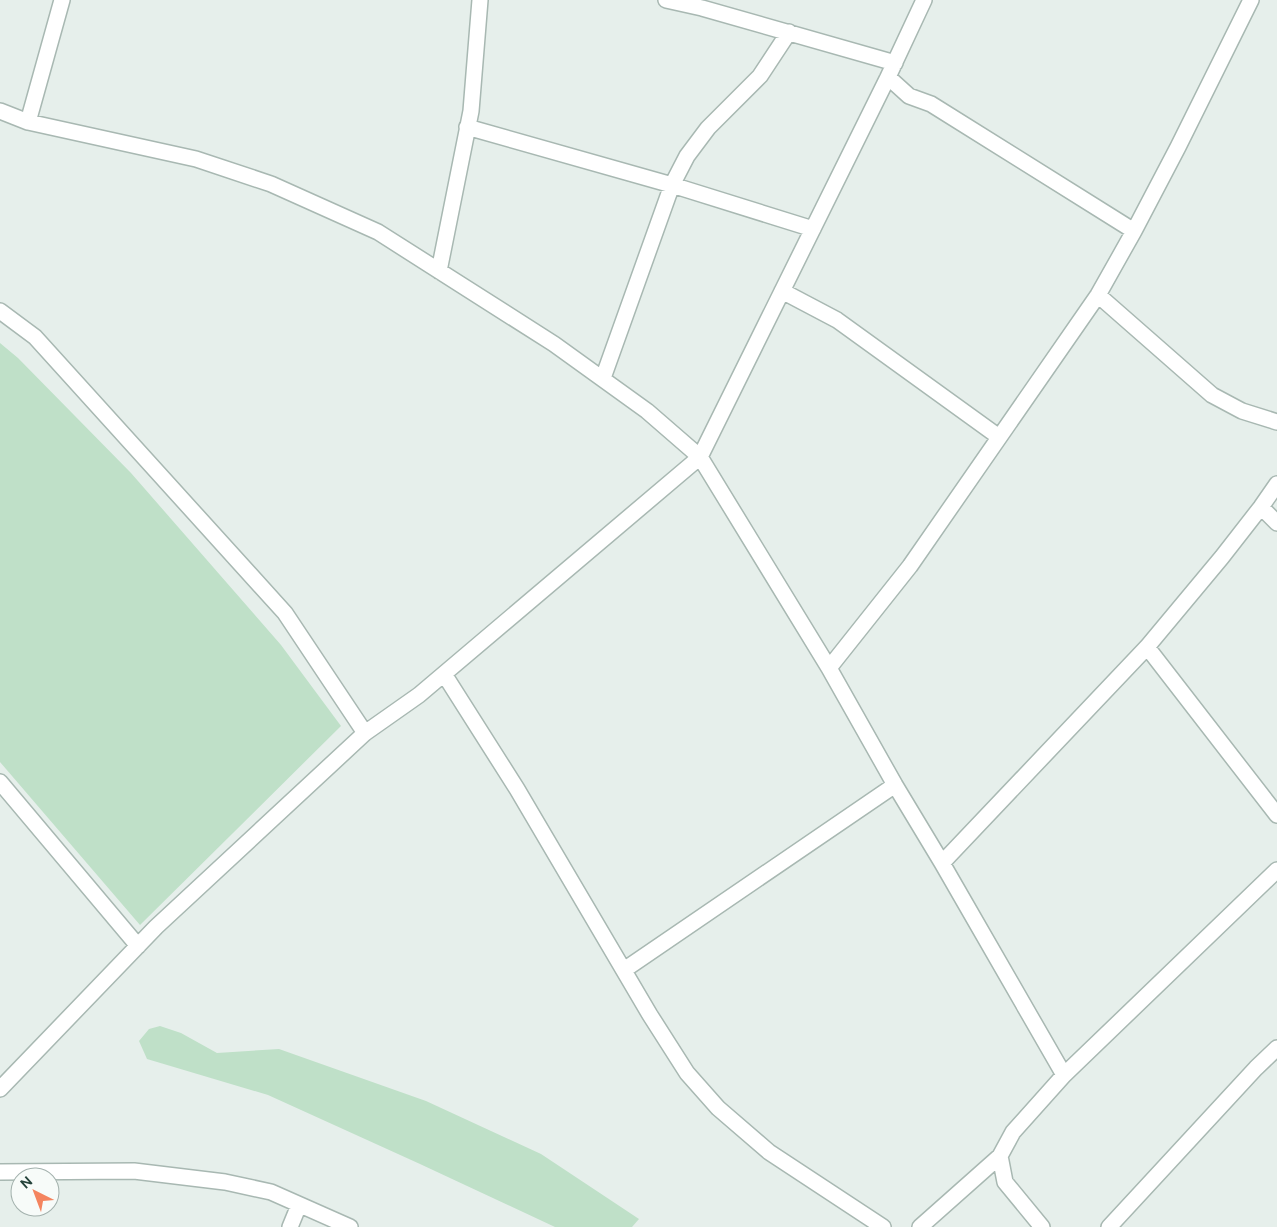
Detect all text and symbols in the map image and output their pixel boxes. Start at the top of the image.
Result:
north arrow [10,1167,60,1217]
text: N [16,1172,36,1192]

